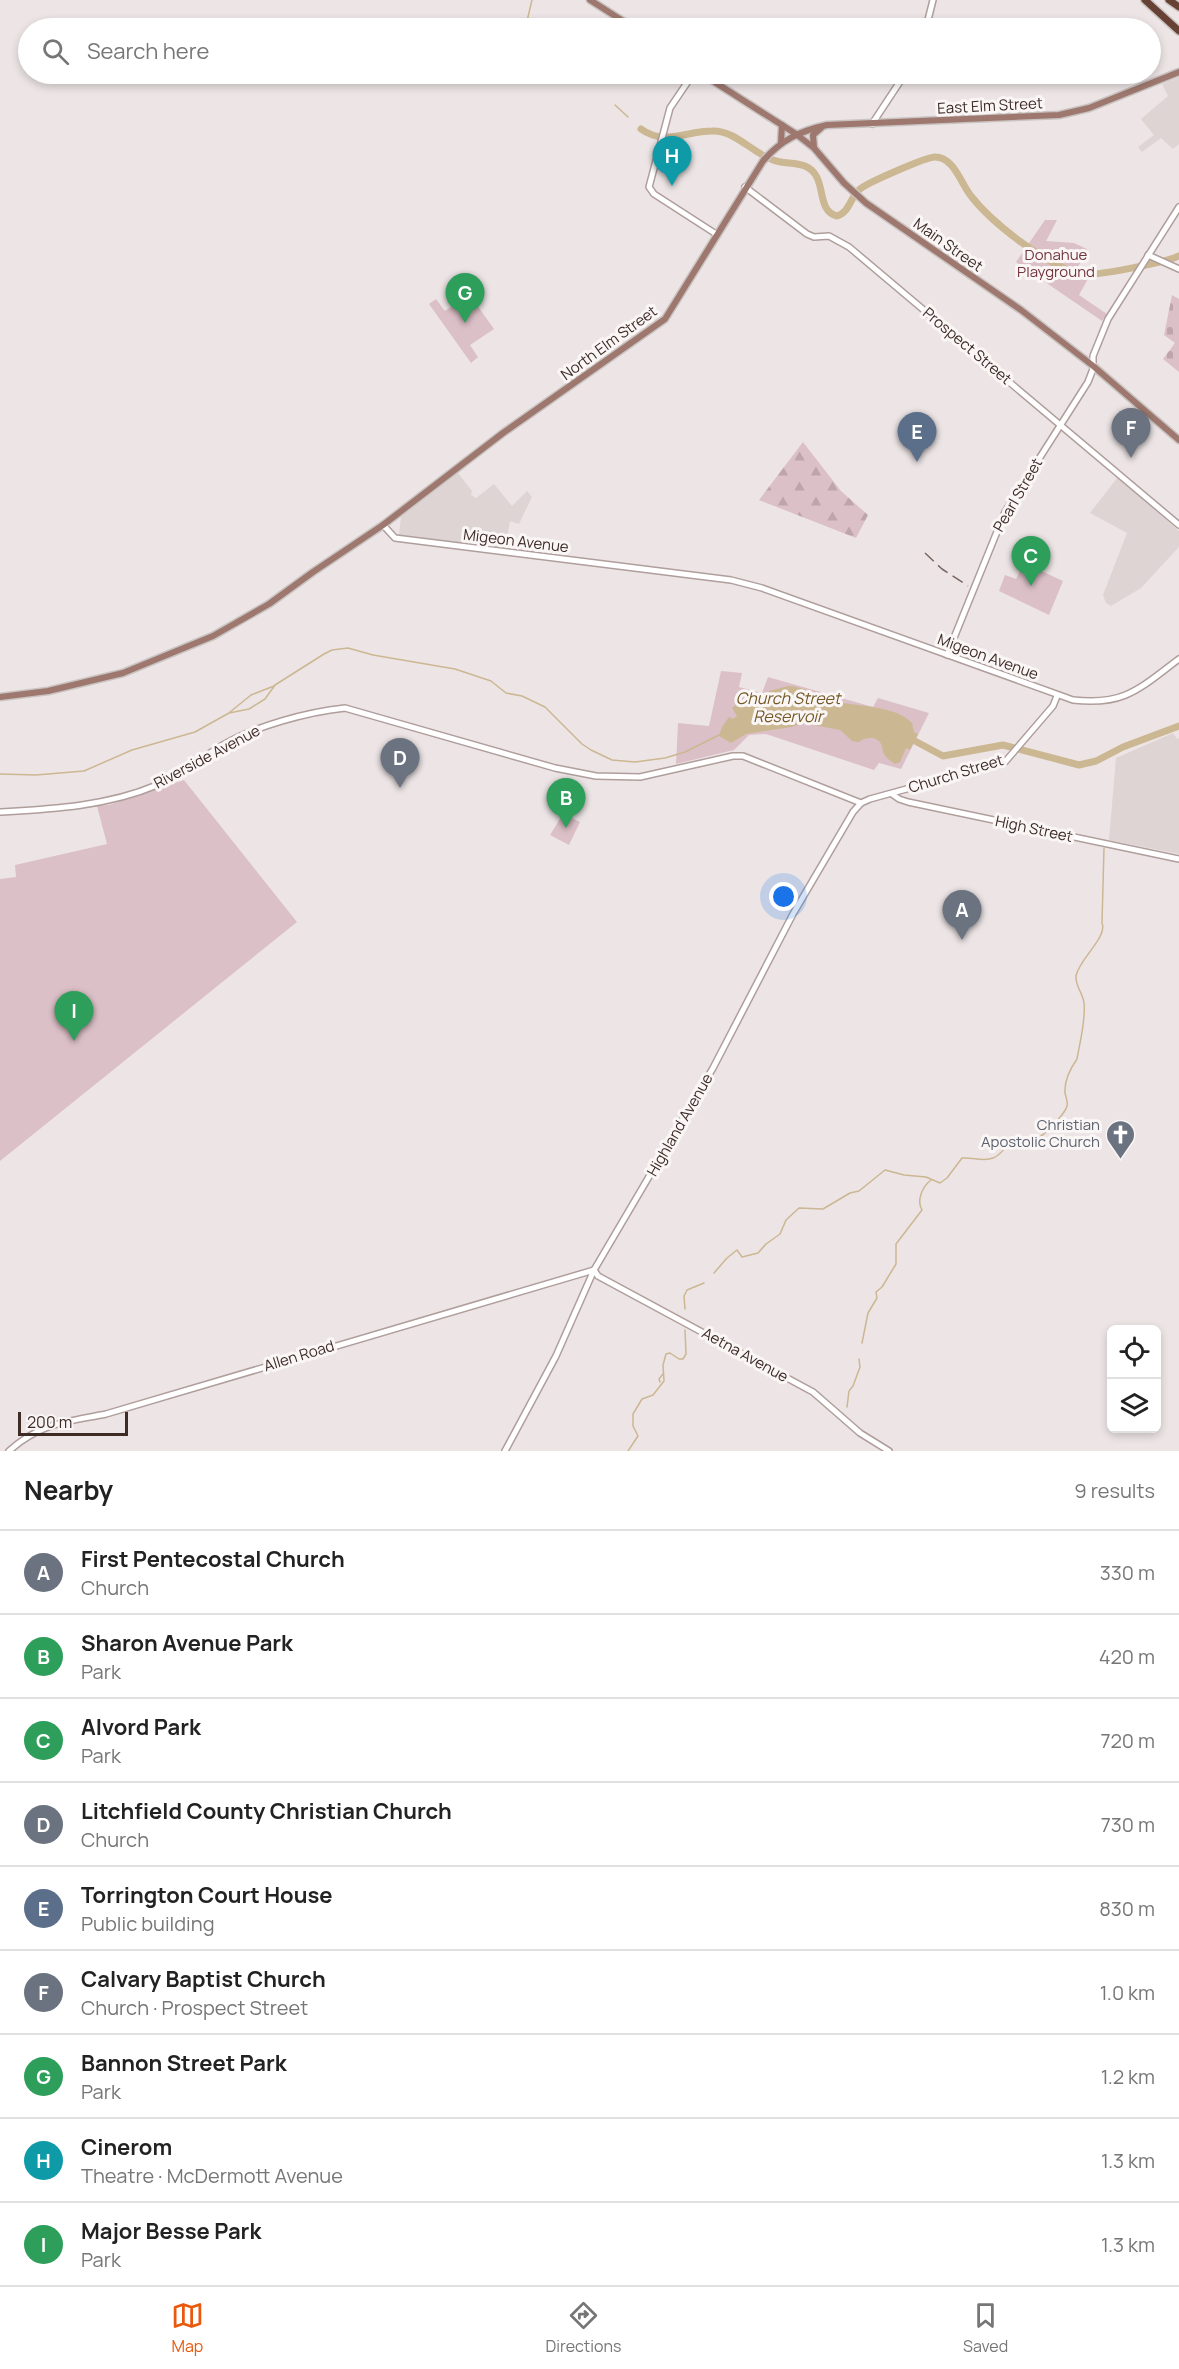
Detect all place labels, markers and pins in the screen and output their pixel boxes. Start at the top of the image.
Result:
pin: H [652,136,692,186]
pin: G [446,274,484,323]
pin: F [1112,408,1150,458]
pin: E [898,412,936,462]
pin: C [1012,536,1050,586]
pin: D [380,738,420,788]
pin: B [546,778,586,828]
pin: A [942,890,982,940]
pin: I [54,992,94,1041]
place label: Christian Apostolic Church [981,1114,1100,1152]
church icon: Christian Apostolic Church [1105,1118,1137,1160]

